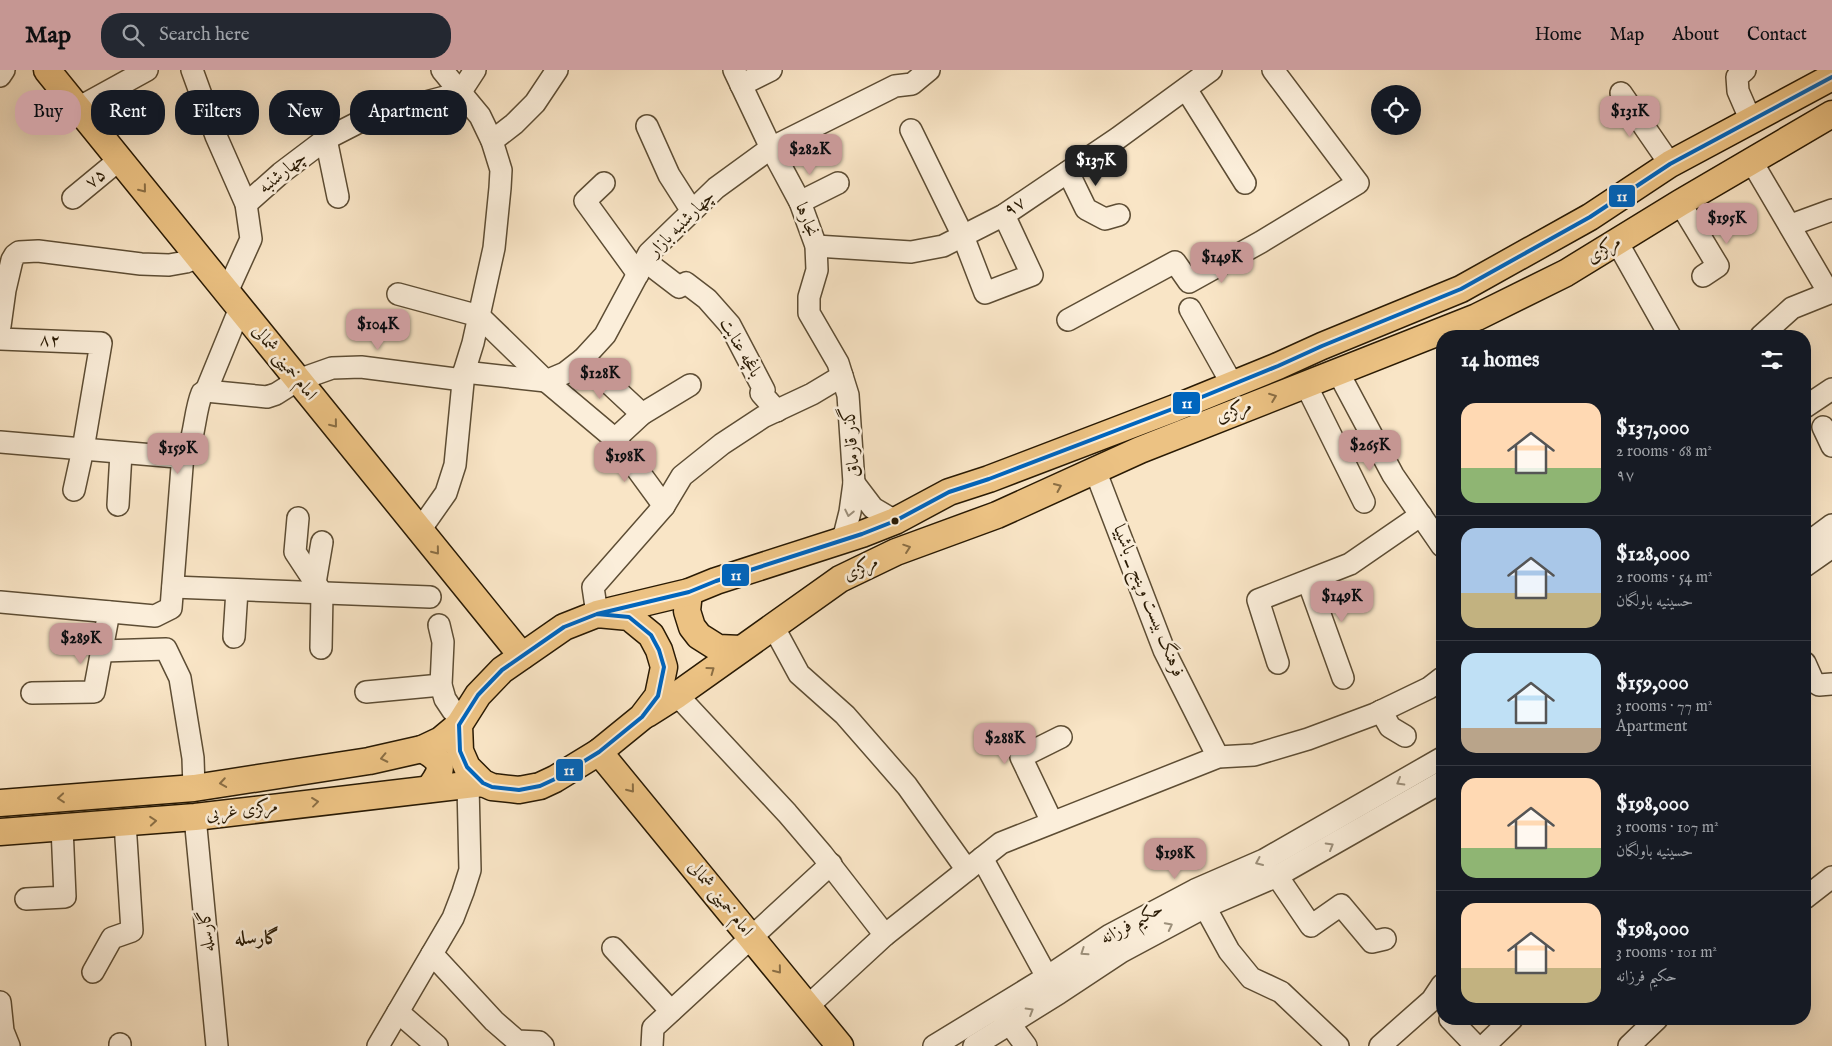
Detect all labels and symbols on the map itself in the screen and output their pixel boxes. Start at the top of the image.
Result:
pin: $131K [1595,96,1665,138]
pin: $282K [775,134,845,176]
pin: $137K [1061,144,1131,187]
street label: چهارشنبه [254,146,312,200]
street label: ۷۵ [81,163,111,195]
one-way arrow [138,184,147,193]
line badge: 11 [1608,184,1636,208]
street label: چهارشنبه بازار [642,186,720,264]
text: 11 [1617,188,1627,206]
street label: ۹۷ [1000,192,1030,222]
street label: نجارها [789,199,823,241]
pin: $195K [1692,202,1762,245]
street label: مرکزی [1582,231,1626,269]
pin: $149K [1187,242,1257,284]
pin: $104K [343,308,413,351]
street label: باغچه عنایت [714,314,766,382]
street label: امام خمینی شمالی [244,320,322,408]
street label: ۸۲ [39,329,61,353]
pin: $128K [565,358,635,400]
line badge: 11 [1172,391,1201,415]
one-way arrow [1268,393,1276,403]
text: 11 [1182,395,1192,413]
street label: مرکزی [1213,395,1255,429]
street label: گذر قارماق [834,406,867,478]
one-way arrow [328,419,337,428]
pin: $265K [1335,430,1405,472]
pin: $159K [143,432,213,475]
pin: $198K [590,440,660,483]
one-way arrow [1053,483,1062,493]
one-way arrow [844,509,855,518]
unlabelled marker [890,516,900,526]
street label: فرهنگ بیست وپنج _ باشییا [1104,521,1191,682]
one-way arrow [903,544,911,554]
one-way arrow [431,545,440,554]
street label: مرکزی [839,551,883,587]
line badge: 11 [721,563,750,587]
text: 11 [731,567,741,585]
pin: $149K [1307,580,1377,623]
pin: $289K [46,622,116,665]
one-way arrow [705,667,715,676]
pin: $288K [970,722,1040,765]
one-way arrow [379,752,388,763]
line badge: 11 [555,758,584,782]
text: 11 [564,762,574,780]
one-way arrow [1397,776,1406,786]
one-way arrow [219,778,227,788]
one-way arrow [625,784,634,793]
one-way arrow [57,793,65,804]
street label: مرکزی غربی [205,795,279,827]
one-way arrow [311,797,319,808]
one-way arrow [150,815,158,826]
pin: $198K [1140,838,1210,880]
one-way arrow [1324,842,1333,852]
street label: امام خمینی شمالی [680,856,758,944]
one-way arrow [1255,856,1264,866]
street label: حکیم فرزانه [1097,897,1170,955]
street label: گارسله [193,909,220,953]
one-way arrow [1164,922,1173,932]
district label: گارسله [235,926,279,951]
one-way arrow [1080,946,1089,955]
one-way arrow [772,964,781,973]
one-way arrow [1025,1007,1034,1017]

